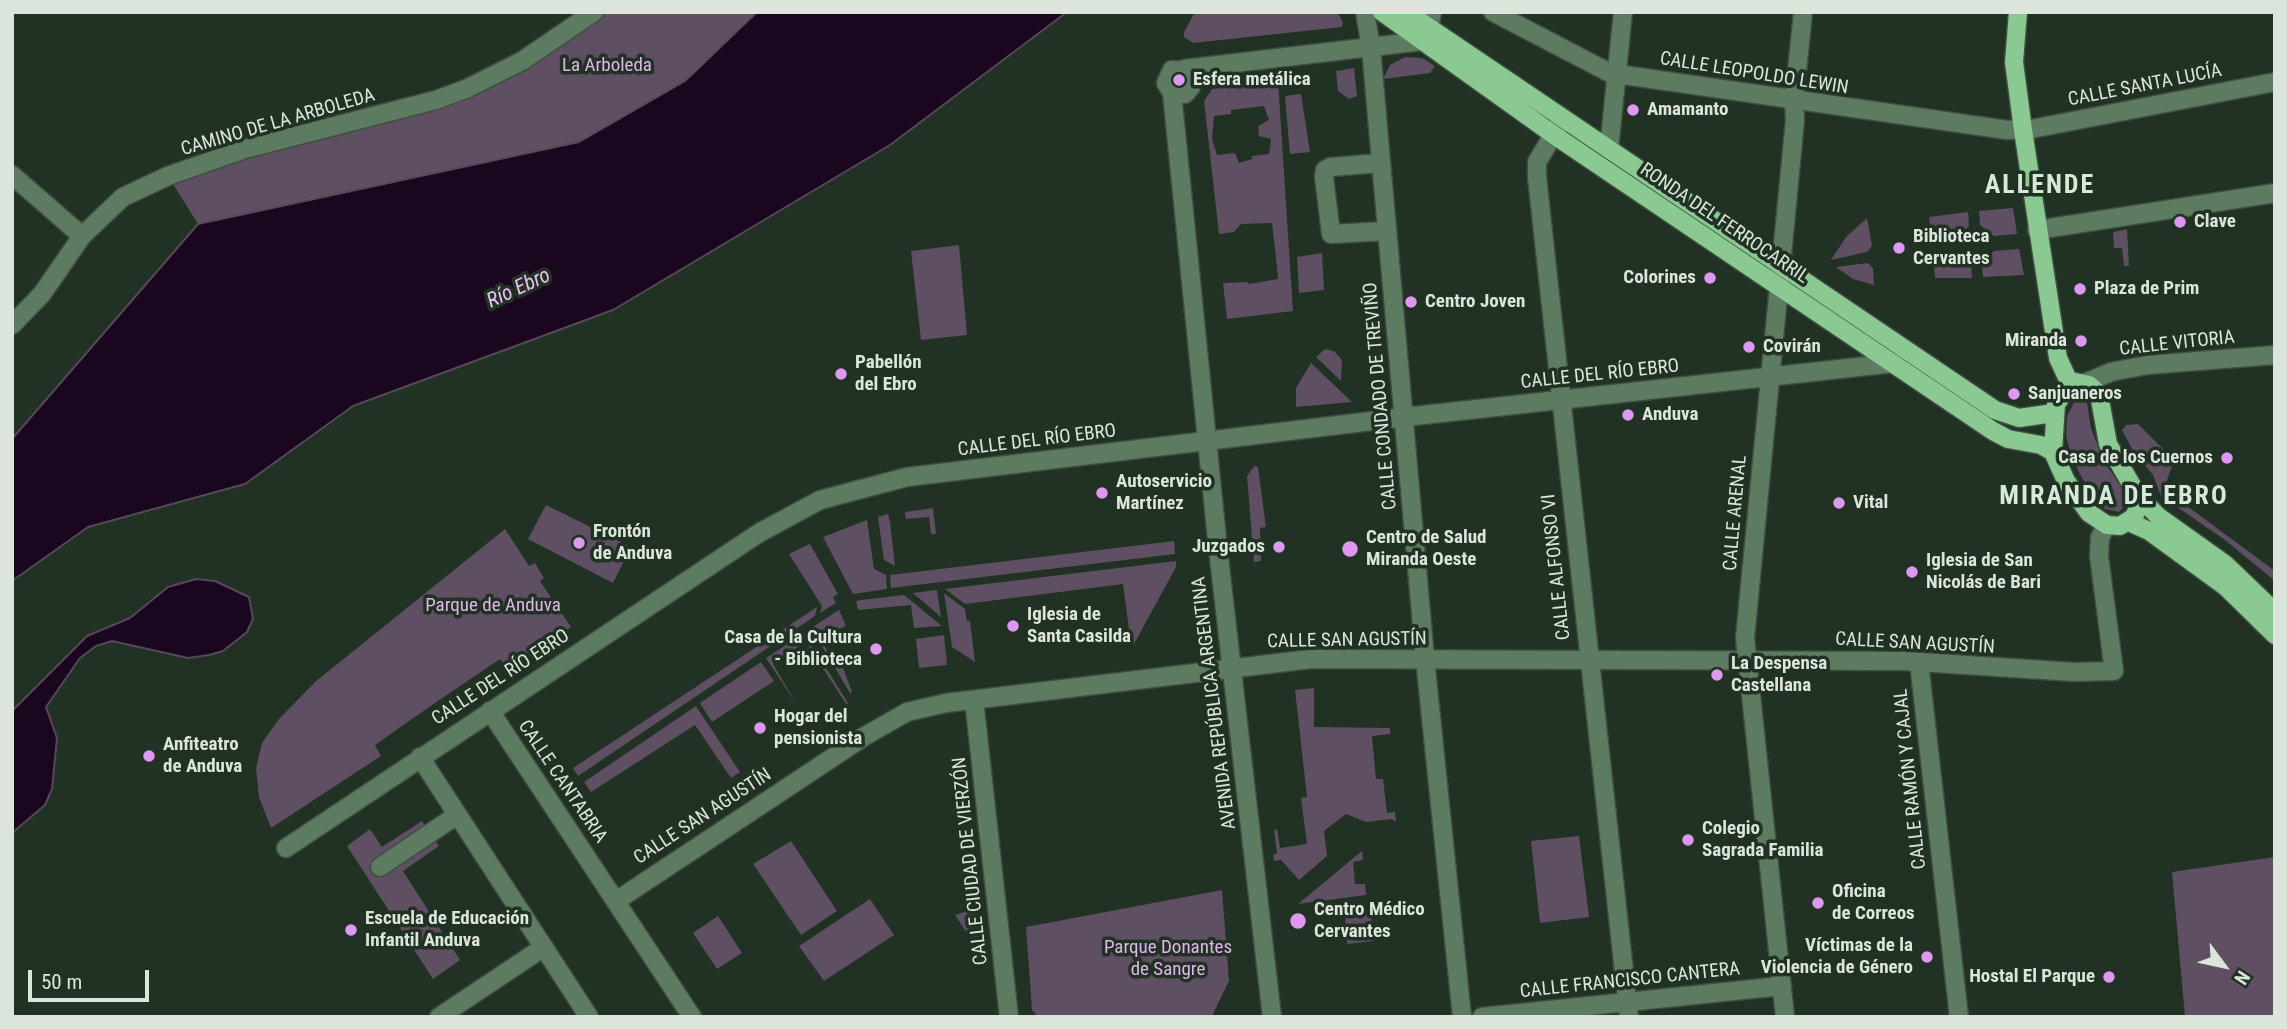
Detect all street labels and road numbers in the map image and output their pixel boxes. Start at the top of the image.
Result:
street label: CALLE LEOPOLDO LEWIN [1658,48,1850,100]
street label: CALLE SANTA LUCÍA [2066,60,2224,112]
street label: CAMINO DE LA ARBOLEDA [178,84,378,162]
street label: RONDA DEL FERROCARRIL [1635,159,1813,289]
street label: CALLE CONDADO DE TREVIÑO [1360,281,1402,511]
street label: CALLE VITORIA [2118,327,2236,361]
street label: CALLE DEL RÍO EBRO [1520,355,1680,395]
street label: CALLE DEL RÍO EBRO [957,420,1117,462]
street label: CALLE ARENAL [1720,454,1752,572]
street label: CALLE ALFONSO VI [1538,493,1576,641]
street label: AVENIDA REPÚBLICA ARGENTINA [1188,575,1242,831]
street label: CALLE DEL RÍO EBRO [428,625,574,731]
street label: CALLE SAN AGUSTÍN [1267,628,1427,654]
street label: CALLE SAN AGUSTÍN [1835,628,1995,660]
street label: CALLE RAMÓN Y CAJAL [1890,688,1932,870]
street label: CALLE CANTABRIA [512,716,612,848]
street label: CALLE CIUDAD DE VIERZÓN [949,756,993,966]
street label: CALLE SAN AGUSTÍN [630,764,776,870]
street label: CALLE FRANCISCO CANTERA [1519,958,1741,1004]

